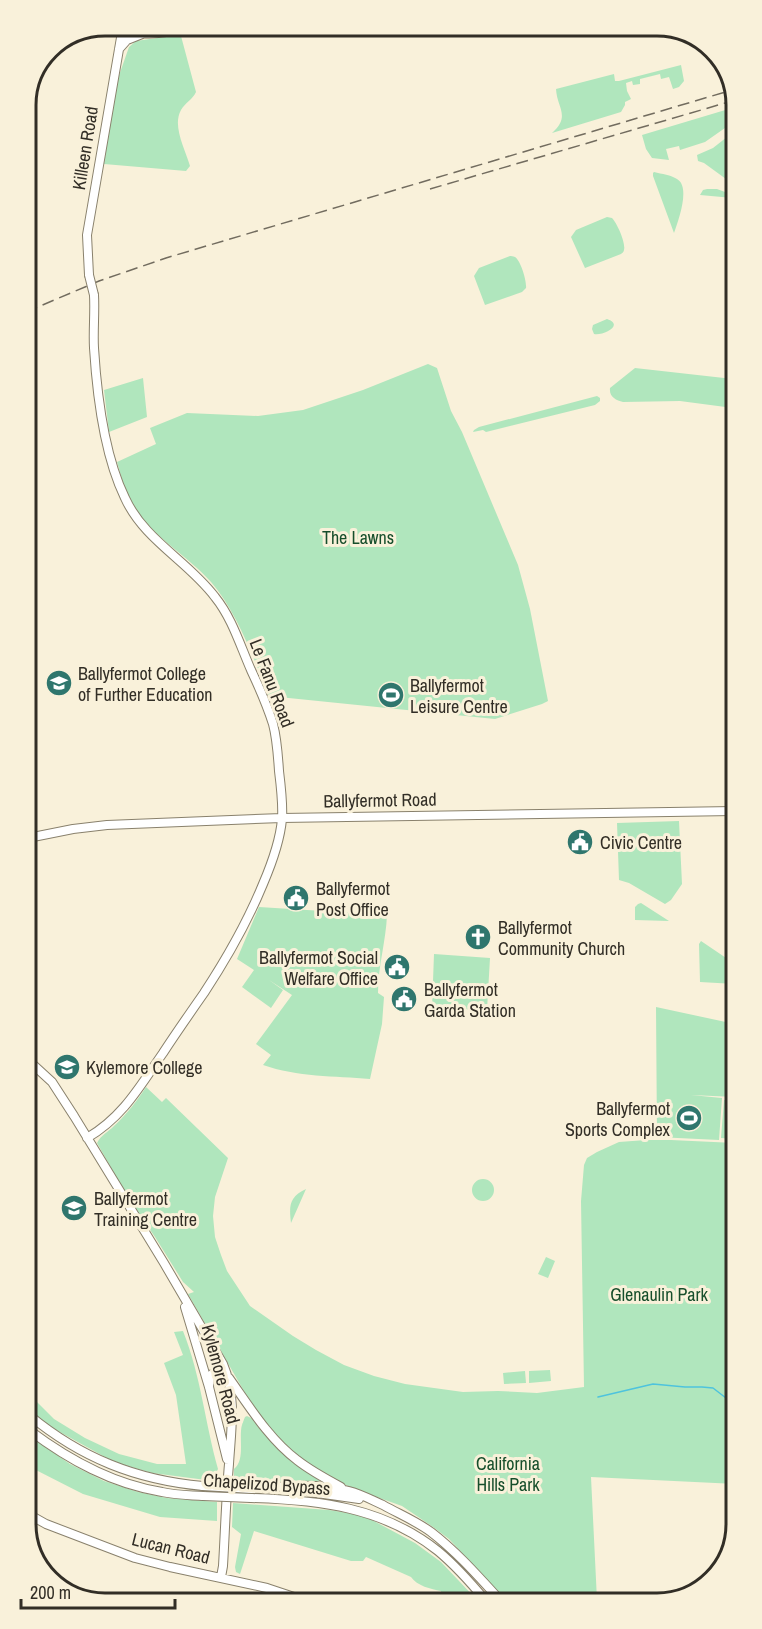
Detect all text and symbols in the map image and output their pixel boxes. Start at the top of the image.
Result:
street label: Killeen Road [66,104,104,192]
park label: The Lawns [322,525,394,550]
street label: Le Fanu Road [244,635,300,731]
place label: Ballyfermot College of Further Education [78,661,213,707]
school or university icon: Ballyfermot College of Further Education [44,668,74,698]
place label: Ballyfermot Leisure Centre [410,673,508,719]
sports icon: Ballyfermot Leisure Centre [376,680,406,710]
street label: Ballyfermot Road [323,787,437,813]
public building icon: Civic Centre [565,827,595,857]
place label: Civic Centre [600,830,682,855]
place label: Ballyfermot Post Office [316,876,390,922]
public building icon: Ballyfermot Post Office [281,883,311,913]
place label: Ballyfermot Community Church [498,915,625,961]
church icon: Ballyfermot Community Church [463,922,493,952]
place label: Ballyfermot Social Welfare Office [259,945,378,991]
public building icon: Ballyfermot Social Welfare Office [382,952,412,982]
place label: Ballyfermot Garda Station [424,977,516,1023]
public building icon: Ballyfermot Garda Station [389,984,419,1014]
school or university icon: Kylemore College [52,1052,82,1082]
place label: Kylemore College [86,1055,202,1080]
place label: Ballyfermot Sports Complex [565,1096,671,1142]
sports icon: Ballyfermot Sports Complex [674,1103,704,1133]
place label: Ballyfermot Training Centre [94,1186,197,1232]
school or university icon: Ballyfermot Training Centre [59,1193,89,1223]
park label: Glenaulin Park [610,1282,708,1307]
street label: Kylemore Road [196,1322,246,1426]
park label: California Hills Park [476,1451,540,1497]
street label: Chapelizod Bypass [203,1467,331,1501]
street label: Lucan Road [129,1526,213,1570]
scale bar [21,1572,176,1610]
text: 200 m [30,1580,71,1605]

